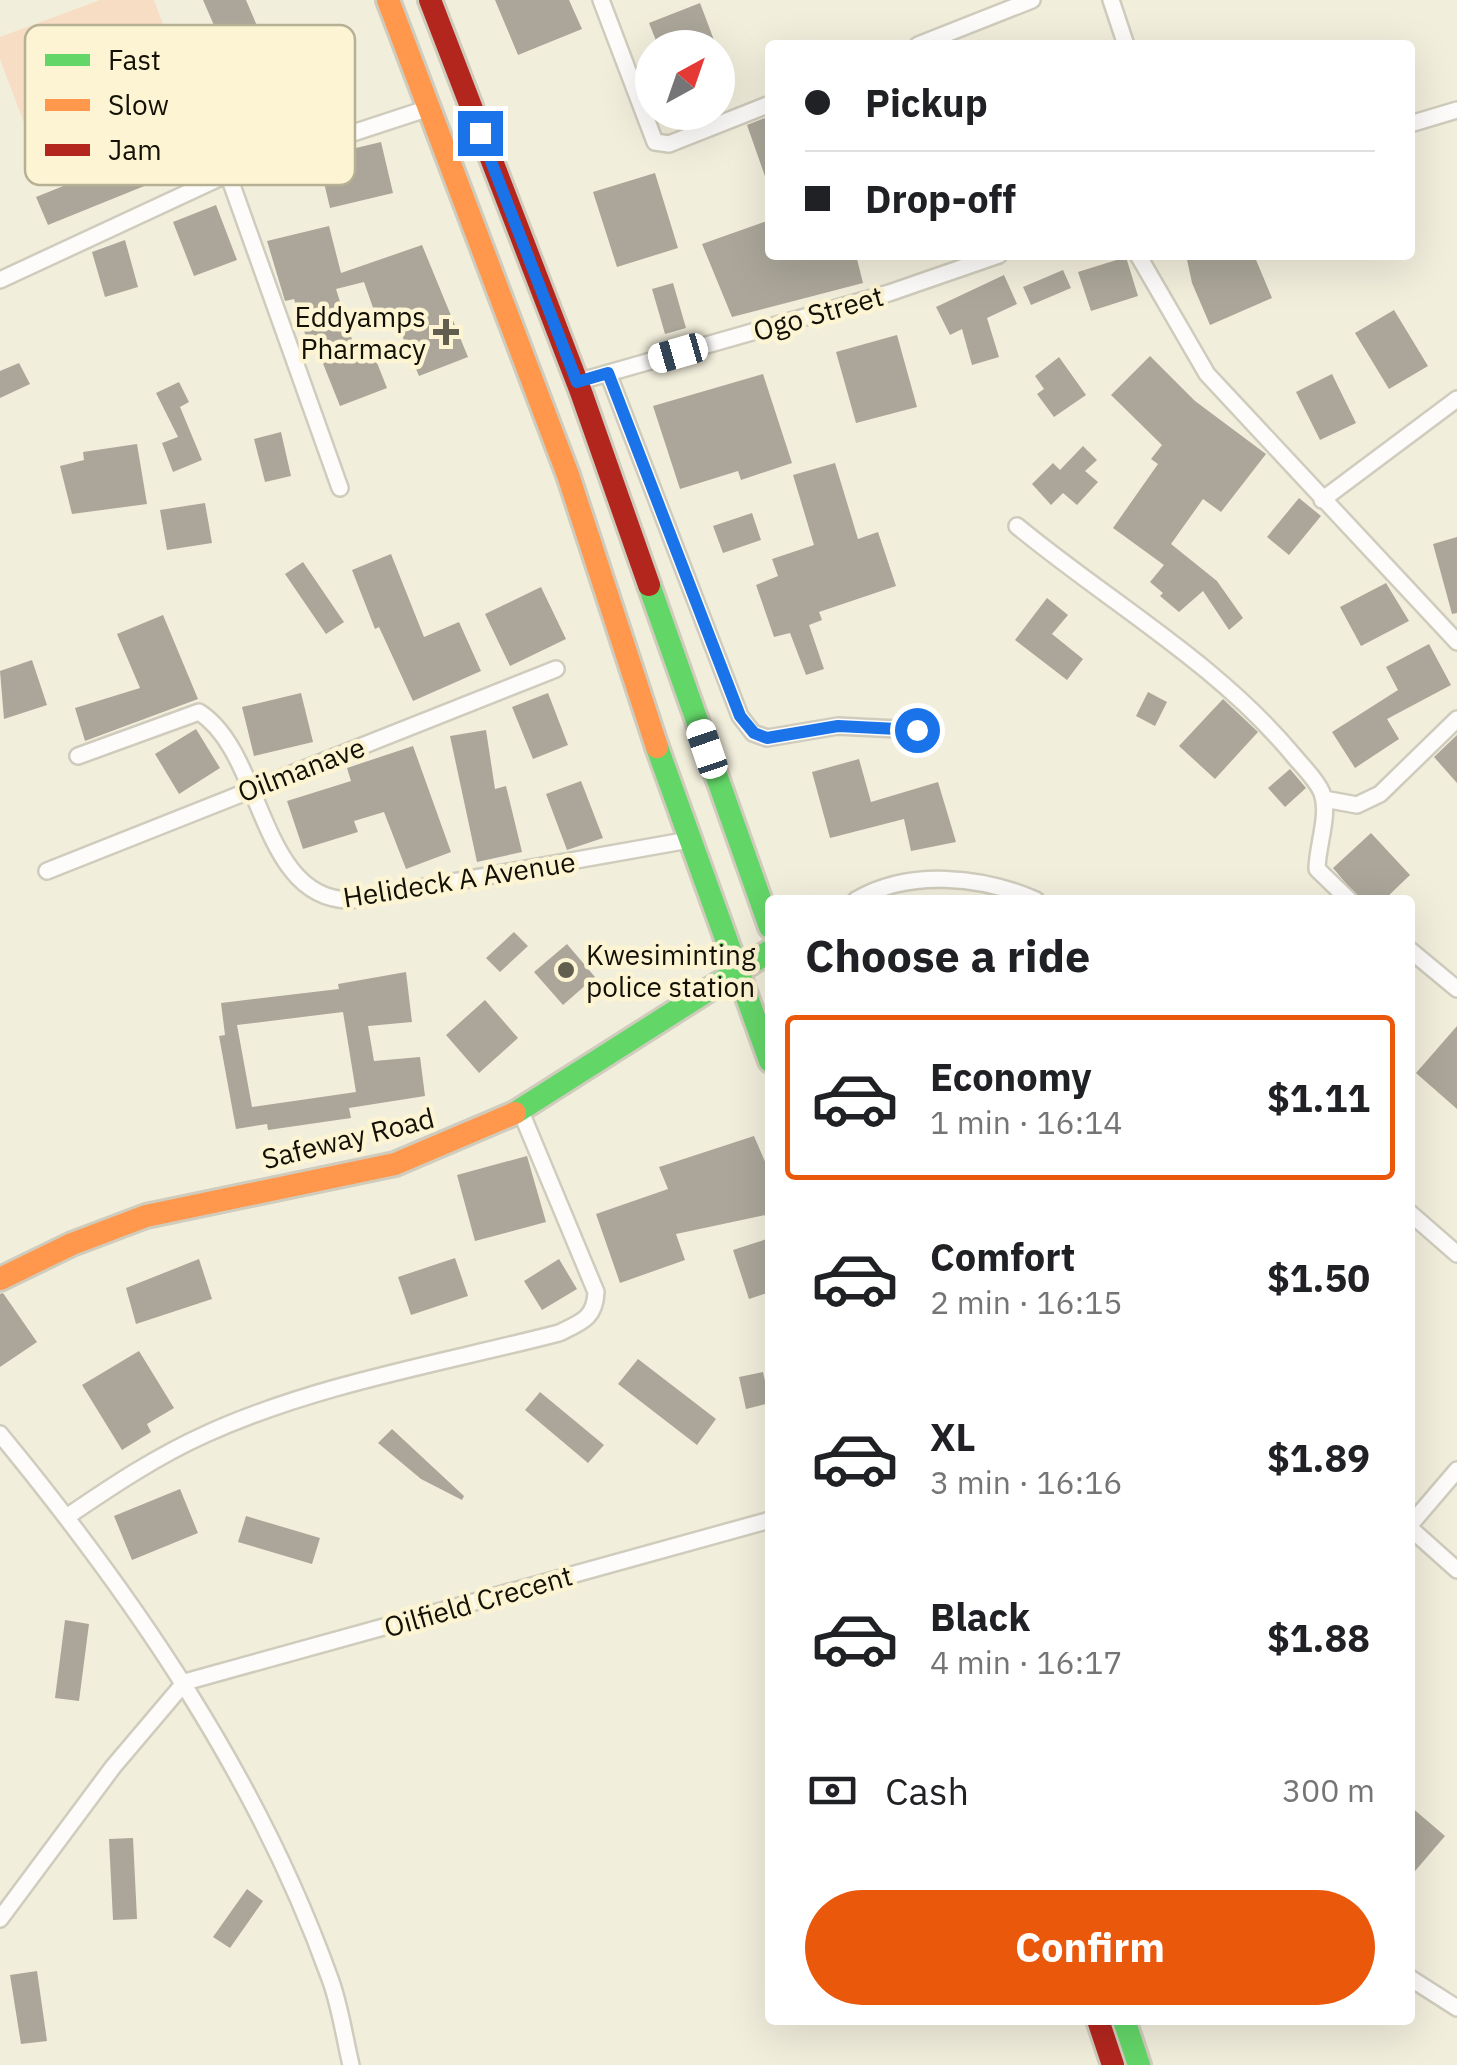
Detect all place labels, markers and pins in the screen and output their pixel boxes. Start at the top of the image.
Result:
place label: Eddyamps Pharmacy [295,298,426,367]
marker: Eddyamps Pharmacy [435,321,457,343]
place label: Kwesiminting police station [586,936,756,1005]
marker: Kwesiminting police station [555,959,577,981]

